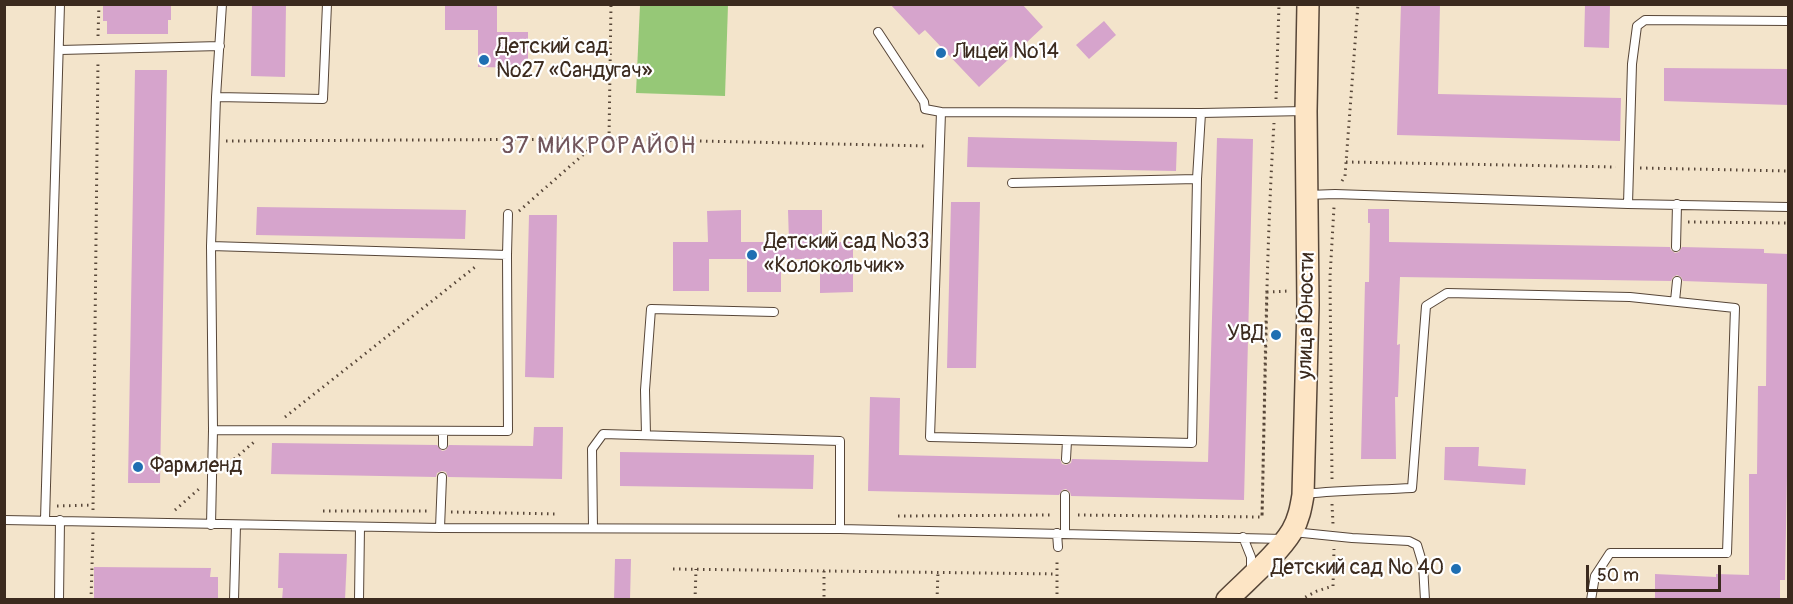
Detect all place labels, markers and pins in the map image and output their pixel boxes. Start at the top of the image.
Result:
place label: Детский сад №27 «Сандугач» [496,35,652,85]
place label: Лицей №14 [953,40,1059,66]
marker: Лицей №14 [934,46,948,60]
marker: Детский сад №27 «Сандугач» [477,53,491,67]
place label: Детский сад №33 «Колокольчик» [764,230,929,280]
marker: Детский сад №33 «Колокольчик» [745,248,759,262]
place label: УВД [1227,322,1264,348]
marker: УВД [1269,328,1283,342]
place label: Фармленд [150,454,242,480]
marker: Фармленд [131,460,145,474]
place label: Детский сад № 40 [1271,556,1444,582]
marker: Детский сад № 40 [1449,562,1463,576]

